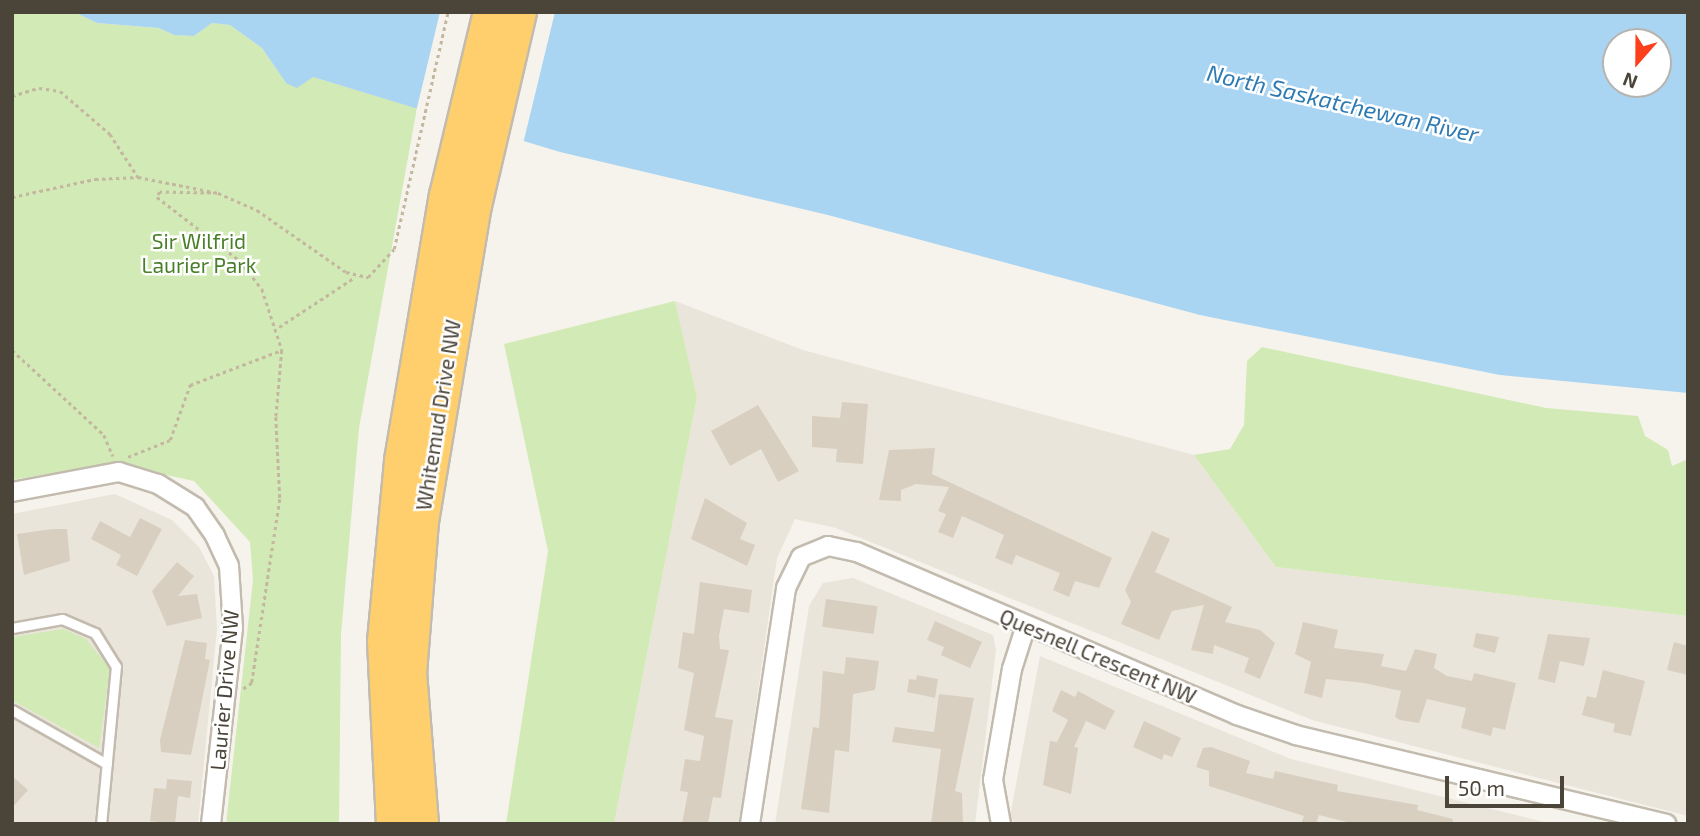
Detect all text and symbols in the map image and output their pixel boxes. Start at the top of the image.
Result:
north arrow [1602,28,1672,98]
water label: North Saskatchewan River [1204,58,1482,148]
text: N [1619,68,1641,94]
park label: Sir Wilfrid Laurier Park [141,228,257,278]
street label: Whitemud Drive NW [410,318,466,512]
street label: Quesnell Crescent NW [996,603,1200,709]
street label: Laurier Drive NW [204,608,244,772]
scale bar [1448,762,1567,806]
text: 50 m [1458,775,1505,800]

